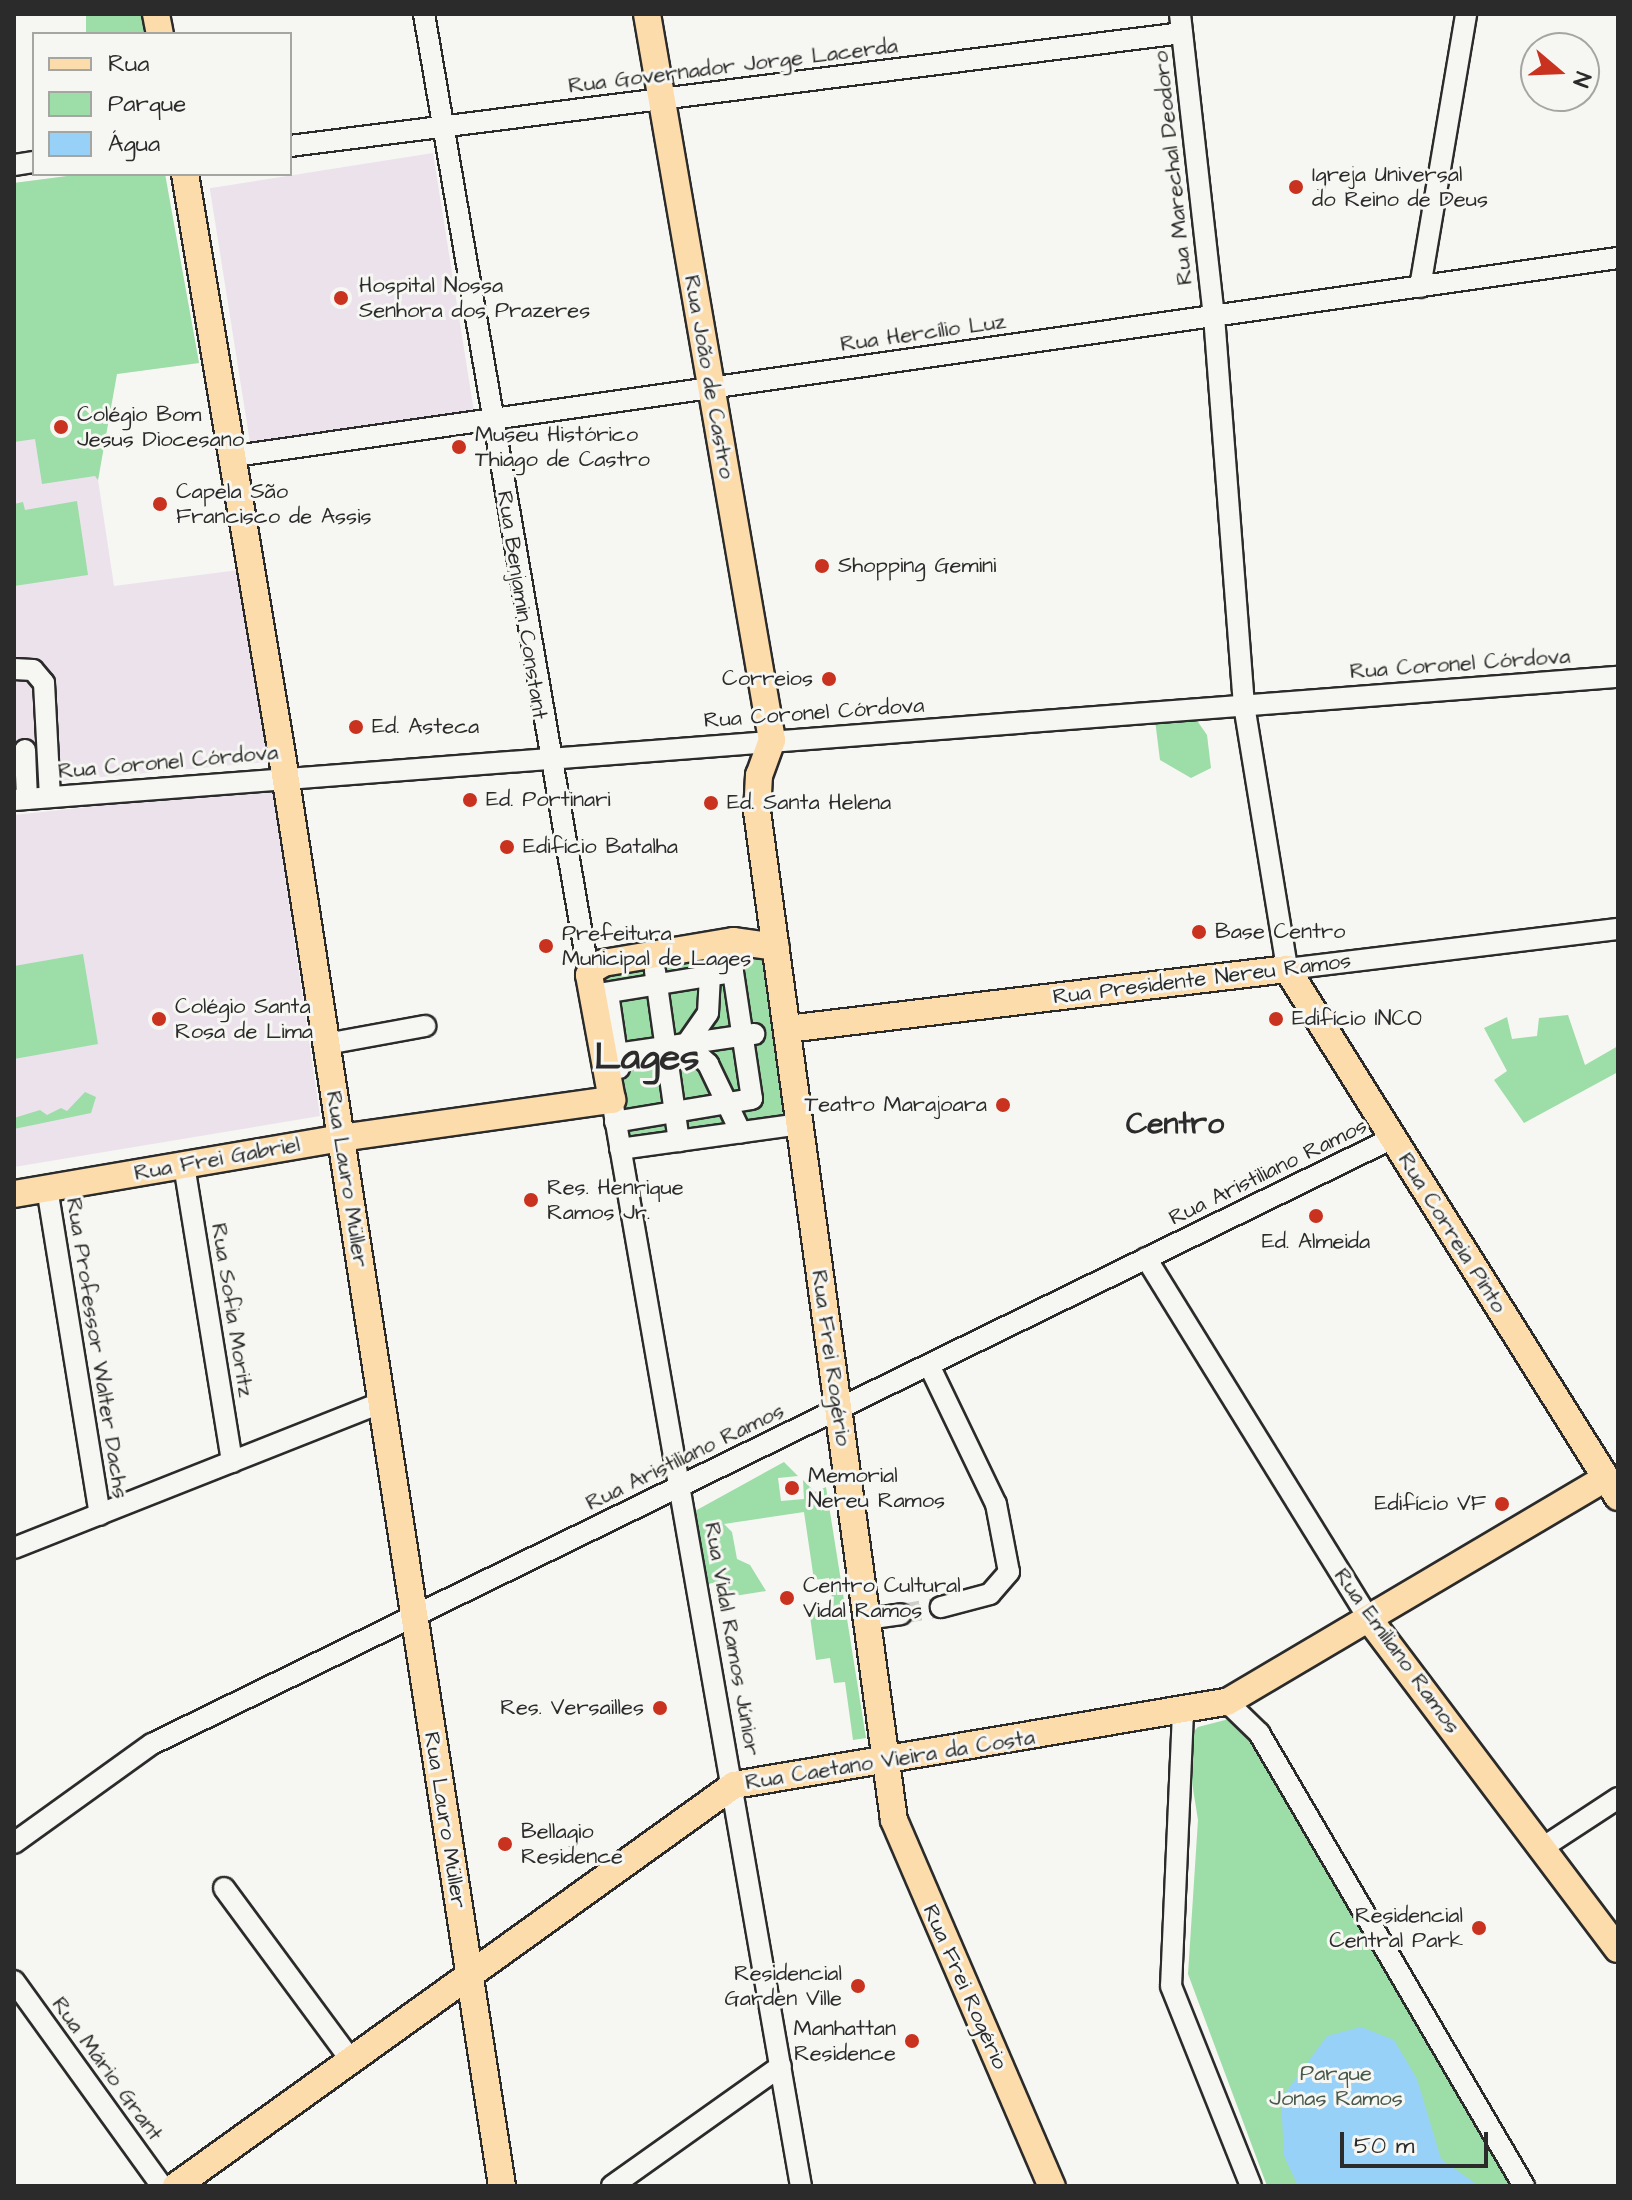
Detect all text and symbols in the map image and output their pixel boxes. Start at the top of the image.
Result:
legend [32,32,292,176]
north arrow [1520,32,1600,112]
street label: Rua Governador Jorge Lacerda [567,33,899,99]
text: Rua [108,47,150,81]
street label: Rua Marechal Deodoro [1148,50,1198,286]
text: N [1564,68,1598,91]
text: Parque [108,87,186,121]
text: Água [108,127,160,161]
place label: Igreja Universal do Reino de Deus [1312,161,1488,212]
marker: Igreja Universal do Reino de Deus [1287,178,1305,196]
place label: Hospital Nossa Senhora dos Prazeres [359,272,590,324]
street label: Rua João de Castro [678,273,740,481]
marker: Hospital Nossa Senhora dos Prazeres [330,287,352,309]
street label: Rua Hercílio Luz [839,308,1007,358]
place label: Colégio Bom Jesus Diocesano [77,401,244,452]
marker: Colégio Bom Jesus Diocesano [52,418,70,436]
place label: Museu Histórico Thiago de Castro [475,421,650,472]
marker: Museu Histórico Thiago de Castro [450,438,468,456]
place label: Capela São Francisco de Assis [176,478,372,530]
street label: Rua Benjamin Constant [491,489,553,721]
marker: Capela São Francisco de Assis [151,495,169,513]
place label: Shopping Gemini [838,553,996,579]
marker: Shopping Gemini [813,557,831,575]
street label: Rua Coronel Córdova [1349,643,1571,685]
place label: Correios [722,666,813,692]
marker: Correios [820,670,838,688]
street label: Rua Coronel Córdova [703,692,925,734]
place label: Ed. Asteca [372,714,479,740]
marker: Ed. Asteca [347,718,365,736]
street label: Rua Coronel Córdova [57,739,279,785]
place label: Ed. Portinari [486,787,611,813]
place label: Ed. Santa Helena [727,790,891,816]
marker: Ed. Portinari [461,791,479,809]
marker: Ed. Santa Helena [702,794,720,812]
place label: Edifício Batalha [523,834,678,860]
marker: Edifício Batalha [498,838,516,856]
place label: Base Centro [1215,919,1345,945]
place label: Prefeitura Municipal de Lages [562,920,751,972]
marker: Base Centro [1190,923,1208,941]
marker: Prefeitura Municipal de Lages [537,937,555,955]
street label: Rua Presidente Nereu Ramos [1051,948,1353,1010]
place label: Colégio Santa Rosa de Lima [175,993,313,1044]
place label: Edifício INCO [1292,1006,1422,1032]
marker: Colégio Santa Rosa de Lima [150,1010,168,1028]
marker: Edifício INCO [1267,1010,1285,1028]
district label: Lages [595,1036,699,1082]
street label: Rua Lauro Müller [320,1089,374,1269]
place label: Teatro Marajoara [804,1092,987,1118]
marker: Teatro Marajoara [994,1096,1012,1114]
district label: Centro [1126,1106,1224,1142]
street label: Rua Aristiliano Ramos [1165,1113,1371,1231]
street label: Rua Frei Gabriel [132,1131,302,1187]
street label: Rua Correia Pinto [1392,1148,1512,1318]
place label: Res. Henrique Ramos Jr. [547,1174,684,1226]
marker: Res. Henrique Ramos Jr. [522,1191,540,1209]
street label: Rua Professor Walter Dachs [60,1196,134,1500]
marker: Ed. Almeida [1307,1207,1325,1225]
street label: Rua Sofia Moritz [205,1221,259,1399]
place label: Ed. Almeida [1262,1229,1370,1255]
street label: Rua Frei Rogério [806,1268,856,1448]
street label: Rua Aristiliano Ramos [582,1398,788,1516]
place label: Memorial Nereu Ramos [808,1462,945,1514]
marker: Memorial Nereu Ramos [783,1479,801,1497]
place label: Edifício VF [1375,1491,1486,1517]
marker: Edifício VF [1493,1495,1511,1513]
street label: Rua Vidal Ramos Júnior [698,1520,766,1758]
street label: Rua Emiliano Ramos [1328,1563,1466,1739]
place label: Centro Cultural Vidal Ramos [803,1572,961,1624]
marker: Centro Cultural Vidal Ramos [778,1589,796,1607]
place label: Res. Versailles [500,1695,644,1721]
marker: Res. Versailles [651,1699,669,1717]
street label: Rua Caetano Vieira da Costa [743,1724,1037,1796]
street label: Rua Lauro Müller [418,1730,472,1910]
place label: Bellagio Residence [521,1818,623,1870]
marker: Bellagio Residence [496,1835,514,1853]
street label: Rua Frei Rogério [917,1901,1013,2073]
place label: Residencial Central Park [1329,1902,1463,1954]
marker: Residencial Central Park [1470,1919,1488,1937]
place label: Residencial Garden Ville [725,1960,842,2012]
marker: Residencial Garden Ville [849,1977,867,1995]
street label: Rua Mário Grant [46,1992,168,2146]
place label: Manhattan Residence [794,2015,896,2066]
marker: Manhattan Residence [903,2032,921,2050]
park label: Parque Jonas Ramos [1269,2060,1403,2112]
scale bar [1344,2116,1492,2166]
text: 50 m [1354,2129,1414,2163]

